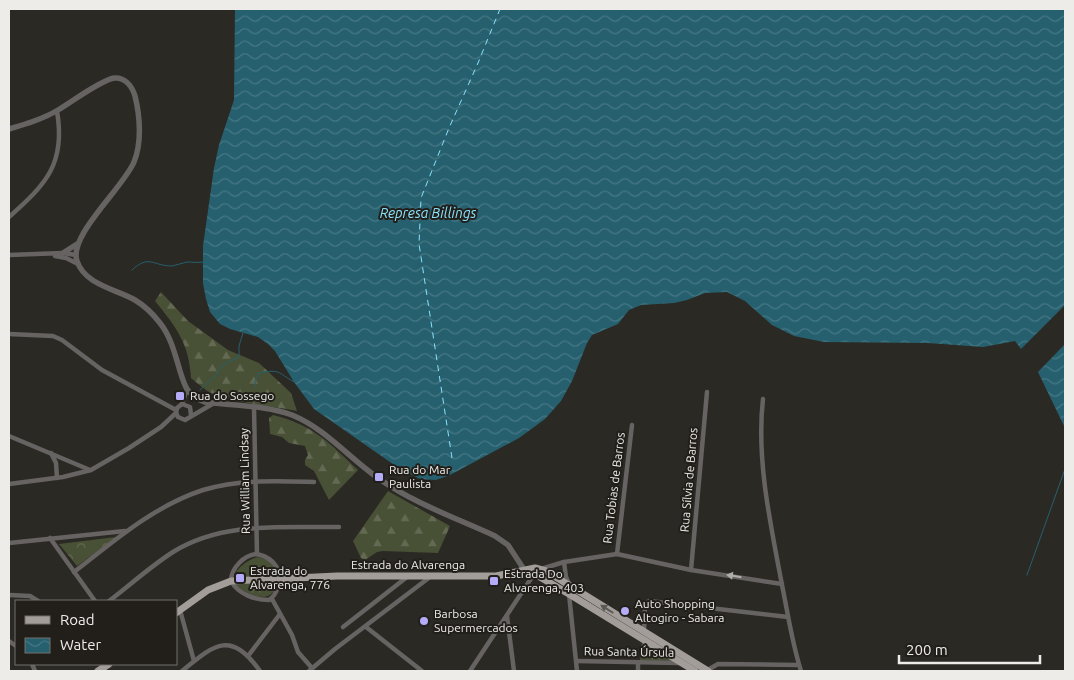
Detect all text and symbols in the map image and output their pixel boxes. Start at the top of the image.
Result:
water label: Represa Billings [380,205,476,221]
place label: Rua do Sossego [190,389,274,402]
marker: Rua do Sossego [174,390,186,402]
street label: Rua Sílvia de Barros [677,427,700,533]
street label: Rua William Lindsay [237,428,252,534]
street label: Rua Tobias de Barros [600,432,627,544]
place label: Rua do Mar Paulista [389,463,451,490]
marker: Rua do Mar Paulista [373,471,385,483]
street label: Estrada do Alvarenga [351,558,465,571]
place label: Estrada do Alvarenga, 776 [250,564,330,591]
place label: Estrada Do Alvarenga, 403 [504,567,584,594]
marker: Estrada do Alvarenga, 776 [234,572,246,584]
one-way arrow [726,572,742,580]
marker: Estrada Do Alvarenga, 403 [488,575,500,587]
place label: Auto Shopping Altogiro - Sabara [635,597,724,624]
legend [15,600,178,665]
one-way arrow [600,604,614,613]
marker: Auto Shopping Altogiro - Sabara [619,605,631,617]
place label: Barbosa Supermercados [434,607,518,634]
text: Road [60,611,95,628]
marker: Barbosa Supermercados [418,615,430,627]
scale bar [899,632,1040,664]
text: Water [60,636,101,653]
text: 200 m [906,641,948,658]
street label: Rua Santa Úrsula [584,644,674,659]

